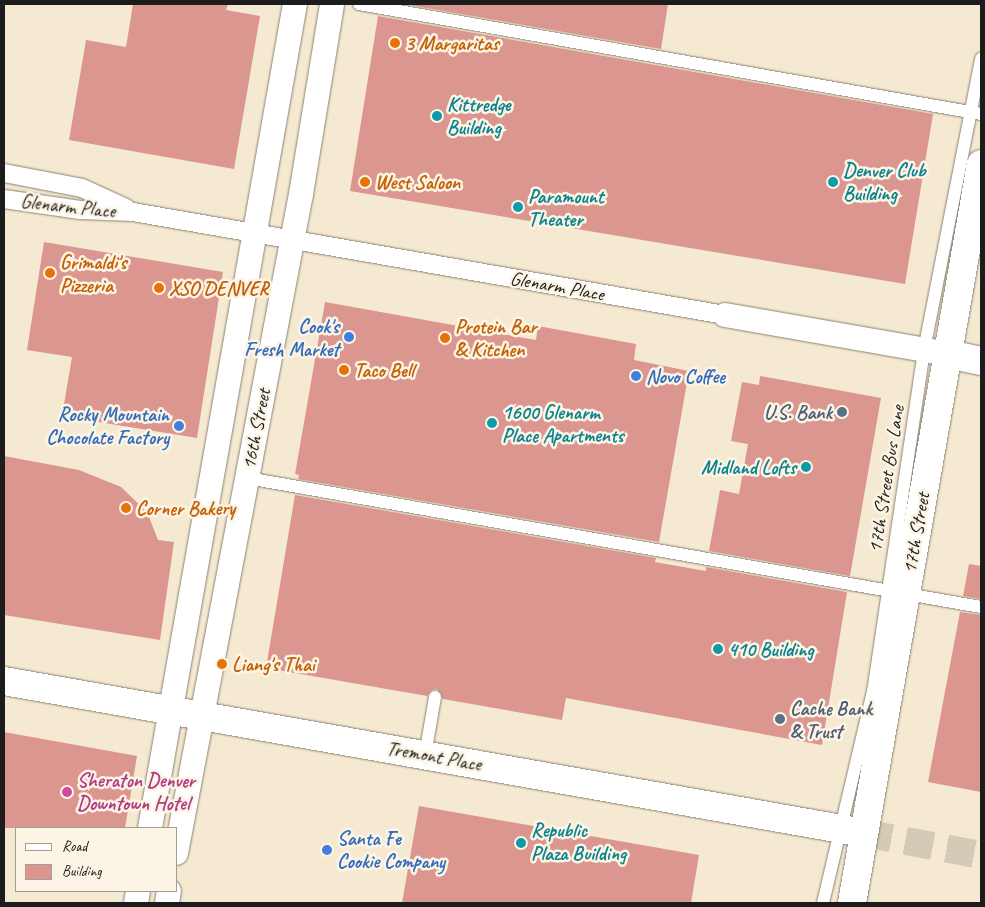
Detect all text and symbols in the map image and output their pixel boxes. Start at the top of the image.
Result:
place label: 3 Margaritas [405,31,499,55]
marker: 3 Margaritas [389,37,401,49]
place label: Kittredge Building [447,92,510,139]
marker: Kittredge Building [431,110,443,122]
place label: Denver Club Building [843,158,926,205]
place label: West Saloon [375,170,461,194]
marker: West Saloon [359,176,371,188]
marker: Denver Club Building [827,176,839,188]
place label: Paramount Theater [528,184,604,231]
street label: Glenarm Place [19,189,117,223]
marker: Paramount Theater [512,201,524,213]
place label: Grimaldi's Pizzeria [60,250,126,297]
street label: Glenarm Place [508,266,606,306]
marker: Grimaldi's Pizzeria [44,267,56,279]
place label: XSO DENVER [169,276,269,300]
marker: XSO DENVER [153,282,165,294]
place label: Cook's Fresh Market [243,314,339,361]
place label: Protein Bar & Kitchen [455,314,537,361]
marker: Cook's Fresh Market [343,331,355,343]
marker: Protein Bar & Kitchen [439,332,451,344]
place label: Taco Bell [354,358,414,382]
marker: Taco Bell [338,364,350,376]
place label: Novo Coffee [646,364,725,388]
marker: Novo Coffee [630,370,642,382]
street label: 16th Street [236,386,276,472]
place label: 1600 Glenarm Place Apartments [502,400,624,447]
place label: U.S. Bank [764,400,832,424]
place label: Rocky Mountain Chocolate Factory [45,402,169,449]
street label: 17th Street Bus Lane [862,403,910,555]
marker: U.S. Bank [836,406,848,418]
marker: 1600 Glenarm Place Apartments [486,417,498,429]
marker: Rocky Mountain Chocolate Factory [173,420,185,432]
place label: Midland Lofts [701,455,796,479]
marker: Midland Lofts [800,461,812,473]
street label: 17th Street [897,490,935,576]
place label: Corner Bakery [136,496,235,520]
marker: Corner Bakery [120,502,132,514]
place label: 410 Building [728,637,814,661]
marker: 410 Building [712,643,724,655]
place label: Liang's Thai [232,652,315,676]
marker: Liang's Thai [216,658,228,670]
place label: Cache Bank & Trust [790,696,873,743]
marker: Cache Bank & Trust [774,713,786,725]
street label: Tremont Place [385,736,483,776]
place label: Sheraton Denver Downtown Hotel [77,768,195,815]
marker: Sheraton Denver Downtown Hotel [61,786,73,798]
place label: Republic Plaza Building [531,819,626,866]
place label: Santa Fe Cookie Company [337,826,444,873]
legend [15,827,178,892]
text: Road [62,837,87,856]
marker: Republic Plaza Building [515,837,527,849]
marker: Santa Fe Cookie Company [321,844,333,856]
text: Building [62,862,101,881]

